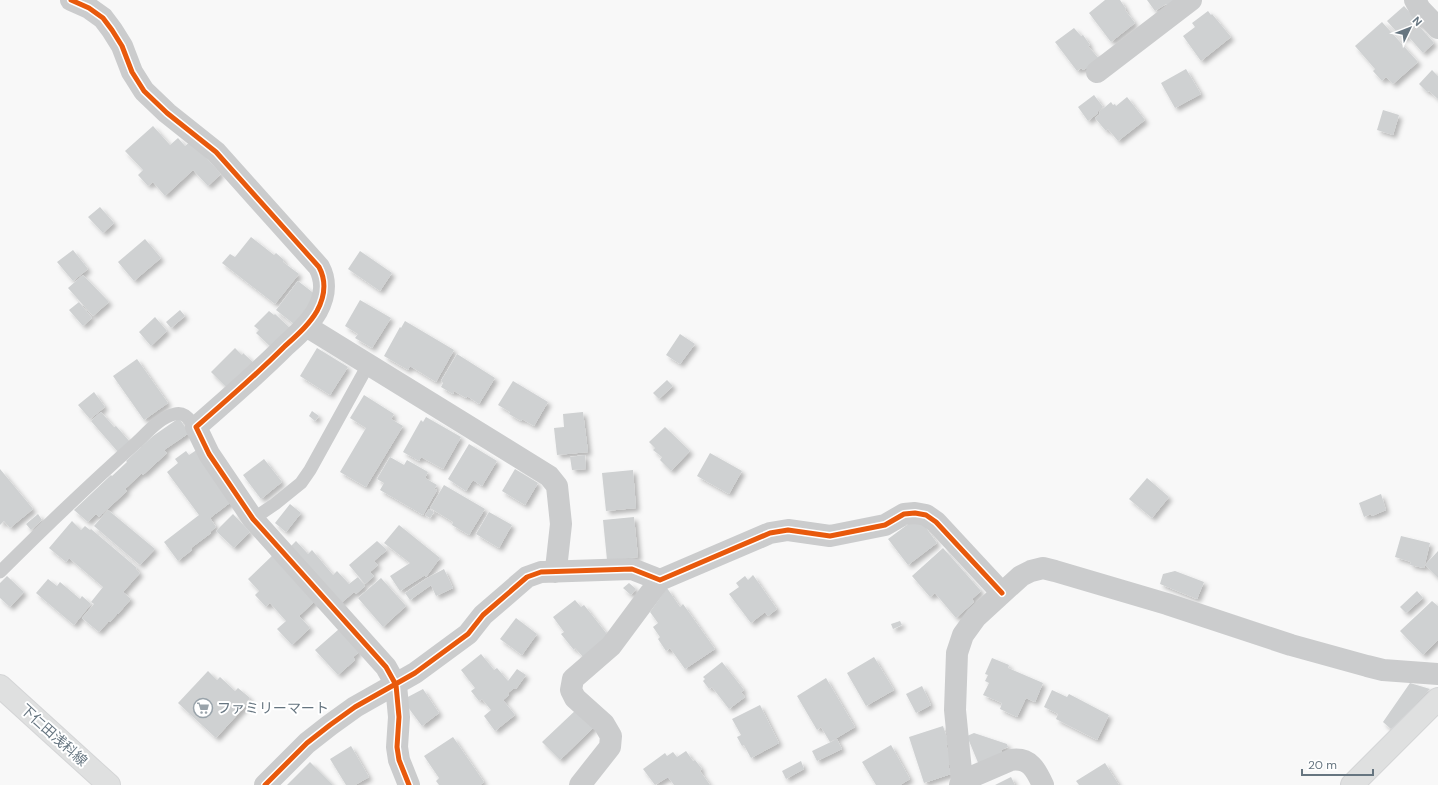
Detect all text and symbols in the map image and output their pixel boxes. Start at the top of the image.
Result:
north arrow [1390,8,1430,48]
text: N [1409,13,1425,29]
supermarket icon: ファミリーマート [192,697,214,719]
place label: ファミリーマート [217,699,329,717]
street label: 下仁田浅科線 [17,700,91,770]
scale bar [1302,751,1373,777]
text: 20 m [1308,757,1337,773]

